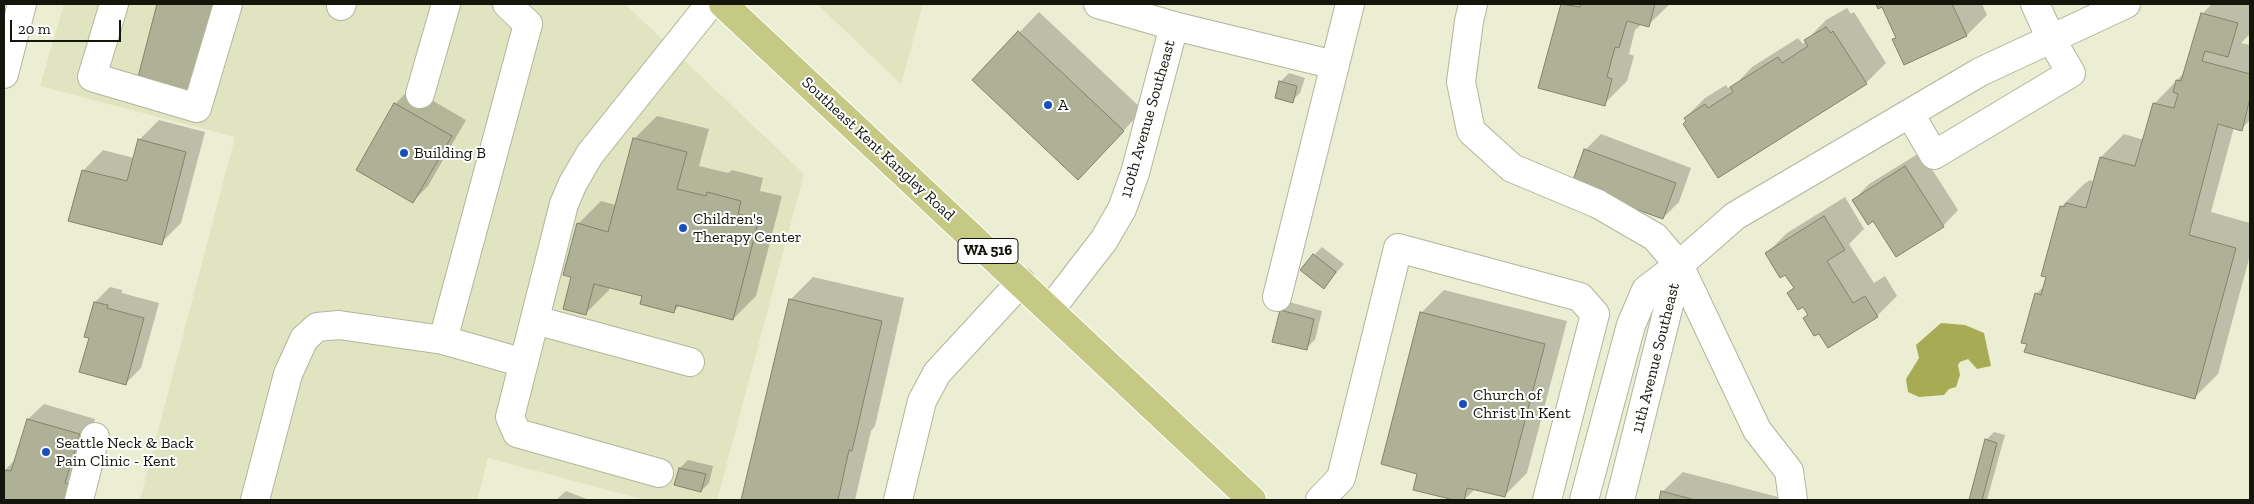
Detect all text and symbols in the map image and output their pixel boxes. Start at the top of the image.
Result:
scale bar [12,10,124,42]
text: 20 m [18,20,51,38]
street label: 110th Avenue Southeast [1116,38,1180,200]
street label: Southeast Kent Kangley Road [797,73,959,225]
place label: A [1058,95,1068,115]
marker: A [1042,99,1054,111]
place label: Building B [414,143,486,163]
marker: Building B [398,147,410,159]
place label: Children's Therapy Center [693,209,801,247]
marker: Children's Therapy Center [677,222,689,234]
road number: WA 516 [958,238,1018,264]
street label: 11th Avenue Southeast [1628,281,1684,435]
place label: Church of Christ In Kent [1473,385,1571,423]
marker: Church of Christ In Kent [1457,398,1469,410]
place label: Seattle Neck & Back Pain Clinic - Kent [56,433,194,471]
marker: Seattle Neck & Back Pain Clinic - Kent [40,446,52,458]

